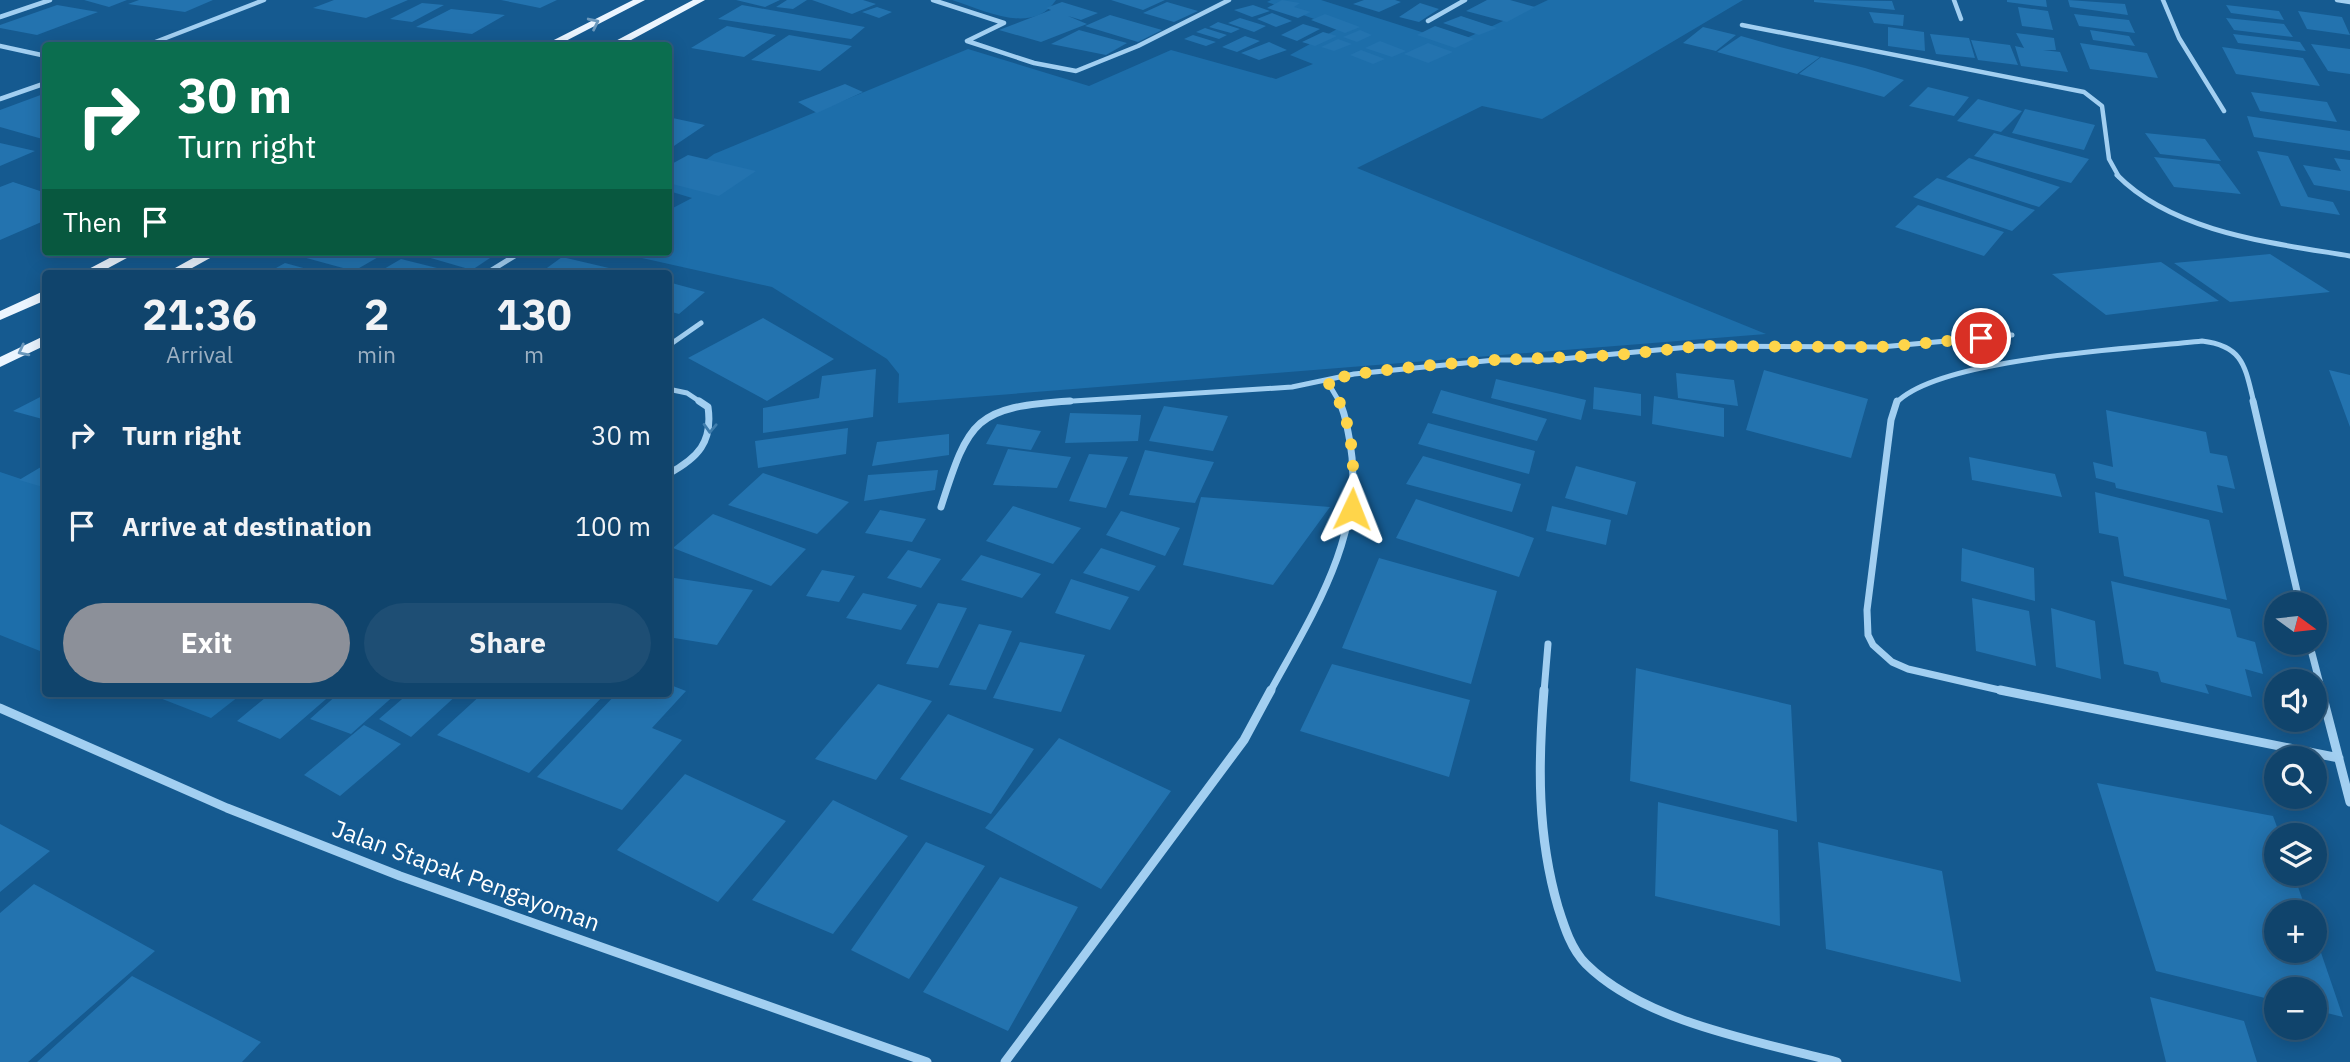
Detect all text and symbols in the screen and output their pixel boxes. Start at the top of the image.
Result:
one-way arrow [587,17,599,31]
text: 30 m [178,63,292,126]
icon: right [63,70,154,161]
text: Turn right [178,125,316,167]
icon: arrive [136,203,174,241]
text: Then [63,205,122,239]
text: 21:36 [142,287,257,342]
text: 2 [364,287,389,342]
text: 130 [496,287,572,342]
pin [1951,308,2011,368]
icon: arrive [1962,319,2000,357]
text: Arrival [166,339,233,369]
text: min [357,339,396,369]
text: m [524,339,544,369]
one-way arrow [18,343,30,356]
icon: right [63,416,101,454]
text: Turn right [122,418,241,452]
text: 30 m [591,418,651,452]
one-way arrow [702,423,717,434]
position arrow [1315,472,1389,546]
icon: arrive [63,507,101,545]
text: Arrive at destination [122,509,372,543]
text: 100 m [575,509,651,543]
north arrow [2264,592,2328,654]
map controls [2264,592,2327,1040]
button: Exit [63,603,350,683]
button: Share [364,603,651,683]
button: sound [2264,669,2327,732]
button: search [2264,746,2327,809]
street label: Jalan Stapak Pengayoman [328,812,605,938]
button: layers [2264,823,2327,886]
button: + [2264,900,2327,963]
button: − [2264,977,2327,1040]

